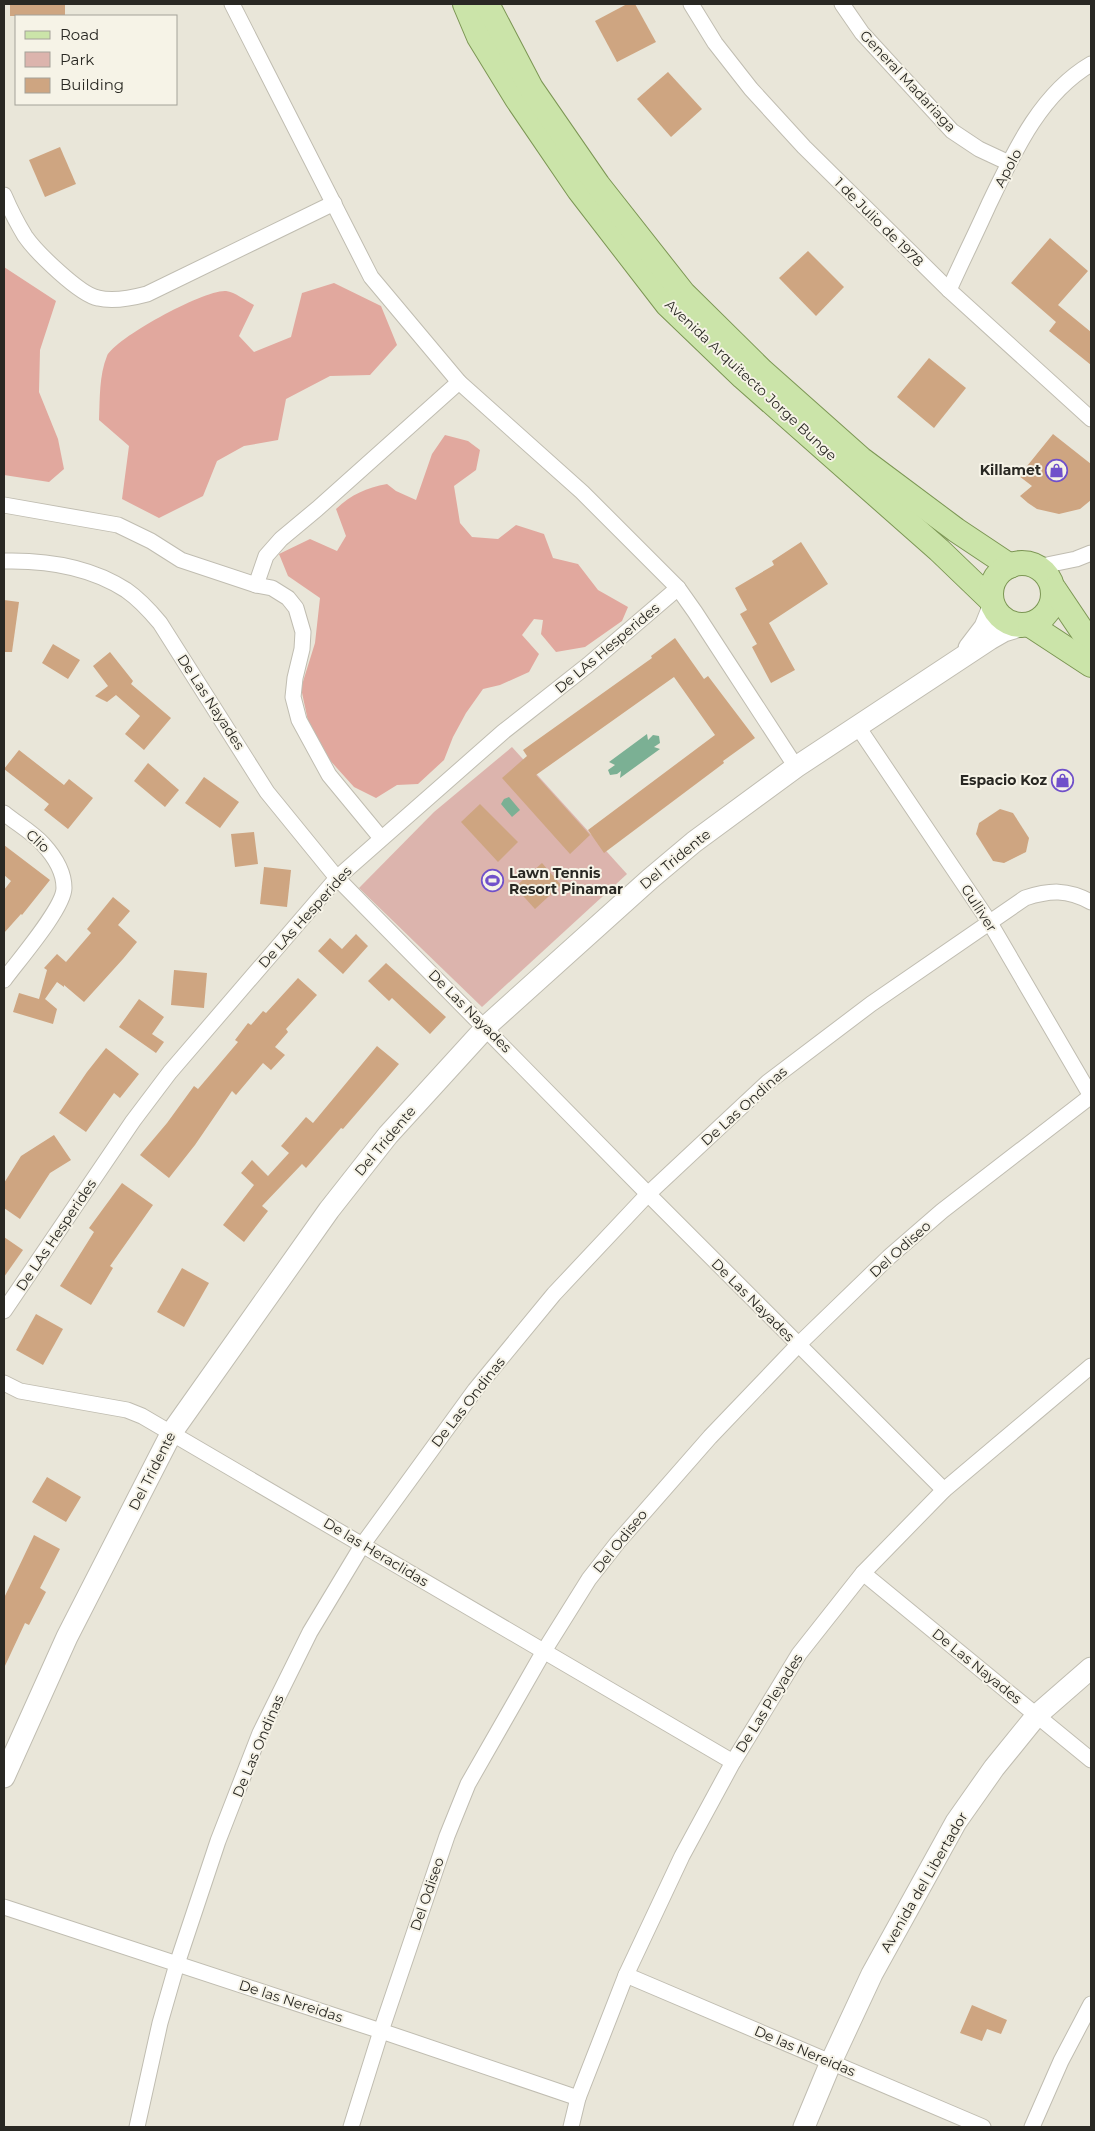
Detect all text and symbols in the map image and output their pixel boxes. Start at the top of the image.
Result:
legend [15,15,178,105]
text: Road [60,25,99,44]
street label: General Madariaga [856,26,960,136]
text: Park [60,50,94,69]
text: Building [60,75,124,94]
street label: Apolo [990,146,1026,190]
street label: 1 de Julio de 1978 [831,174,927,270]
street label: Avenida Arquitecto Jorge Bunge [661,296,841,464]
shop icon: Killamet [1045,458,1069,482]
place label: Killamet [980,461,1041,479]
street label: De LAs Hesperides [551,599,663,697]
street label: De Las Nayades [173,651,249,753]
shop icon: Espacio Koz [1051,768,1075,792]
place label: Espacio Koz [960,771,1047,789]
street label: Clio [22,825,54,857]
street label: Del Tridente [636,825,714,893]
street label: De LAs Hesperides [254,862,356,972]
place label: Lawn Tennis Resort Pinamar [509,864,623,898]
sports icon: Lawn Tennis Resort Pinamar [481,869,505,893]
street label: Gulliver [957,881,1001,935]
street label: De Las Nayades [425,966,516,1057]
street label: De Las Ondinas [697,1062,791,1149]
street label: Del Tridente [351,1102,419,1180]
street label: De LAs Hesperides [12,1175,100,1294]
street label: Del Odiseo [866,1217,935,1281]
street label: De Las Nayades [708,1255,799,1346]
street label: De Las Ondinas [427,1353,509,1451]
street label: Del Tridente [124,1429,180,1513]
street label: Del Odiseo [589,1505,651,1576]
street label: De las Heraclidas [320,1514,432,1591]
street label: De Las Nayades [928,1624,1026,1708]
street label: De Las Pleyades [731,1650,807,1756]
street label: De Las Ondinas [228,1692,288,1800]
street label: Avenida del Libertador [876,1808,972,1955]
street label: Del Odiseo [406,1855,448,1933]
street label: De las Nereidas [237,1976,345,2026]
street label: De las Nereidas [752,2022,859,2081]

